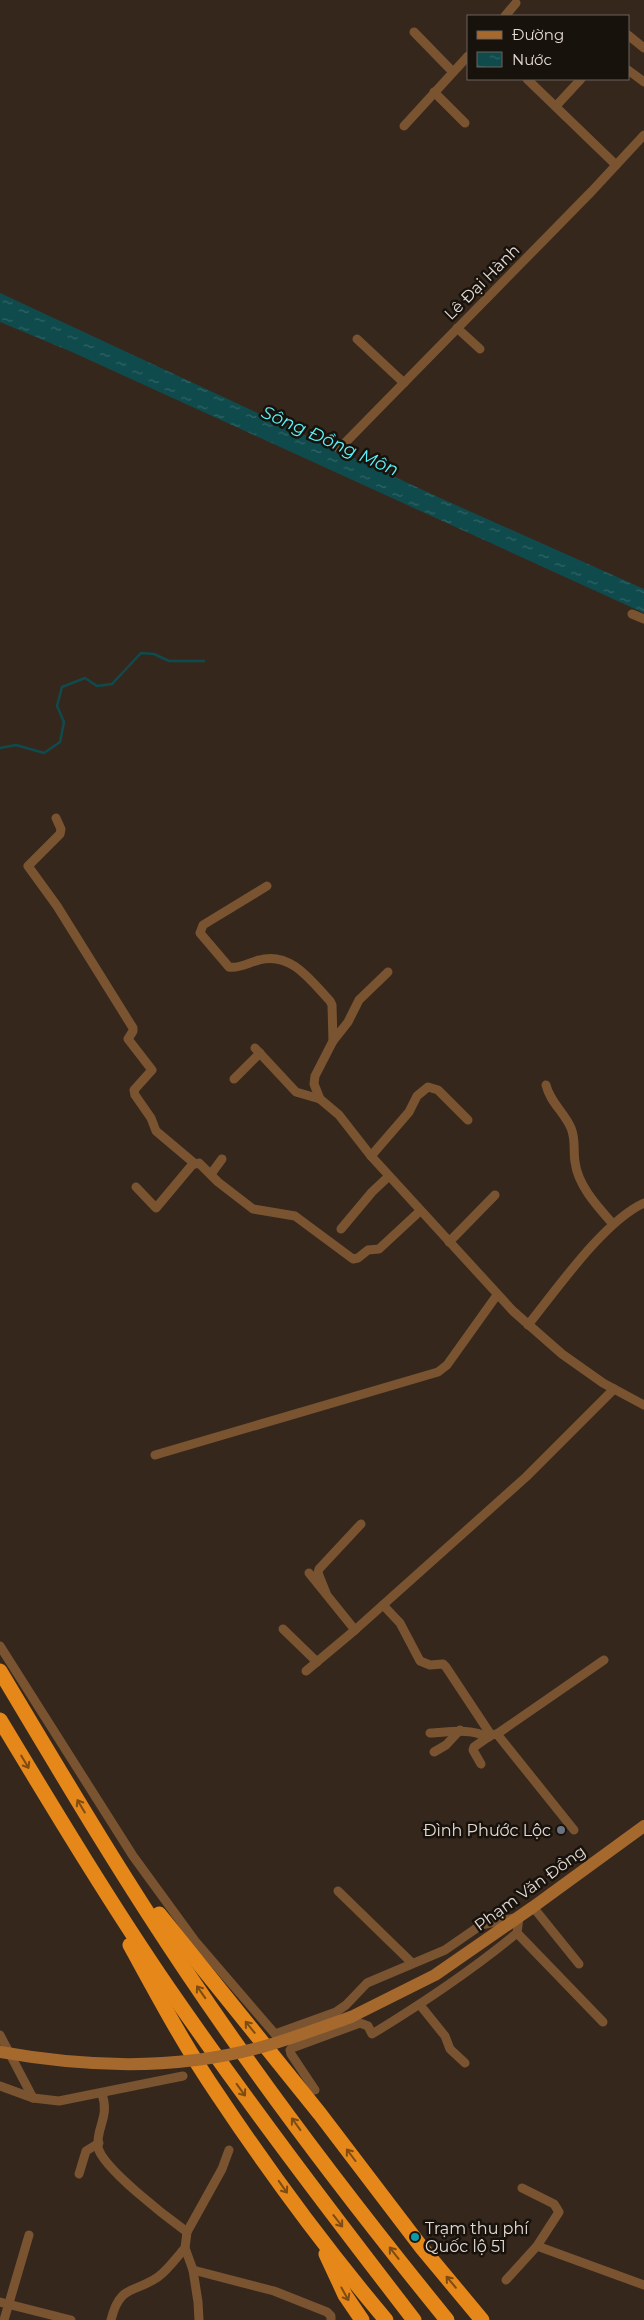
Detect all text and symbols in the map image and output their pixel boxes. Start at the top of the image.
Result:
legend [467,15,629,80]
text: Đường [512,25,564,44]
text: Nước [512,50,552,69]
street label: Lê Đại Hành [440,240,524,324]
water label: Sông Đồng Môn [258,401,402,481]
one-way arrow [21,1754,31,1768]
one-way arrow [75,1799,85,1813]
place label: Đình Phước Lộc [423,1821,551,1840]
marker: Đình Phước Lộc [555,1824,567,1836]
street label: Phạm Văn Đồng [471,1841,589,1935]
one-way arrow [195,1986,206,1999]
one-way arrow [245,2021,256,2034]
one-way arrow [236,2083,246,2097]
one-way arrow [290,2118,301,2131]
one-way arrow [346,2148,356,2162]
one-way arrow [278,2180,288,2194]
one-way arrow [332,2214,343,2227]
place label: Trạm thu phí Quốc lộ 51 [425,2219,529,2256]
marker: Trạm thu phí Quốc lộ 51 [409,2231,421,2243]
one-way arrow [389,2246,399,2260]
one-way arrow [446,2276,457,2289]
one-way arrow [340,2287,350,2301]

